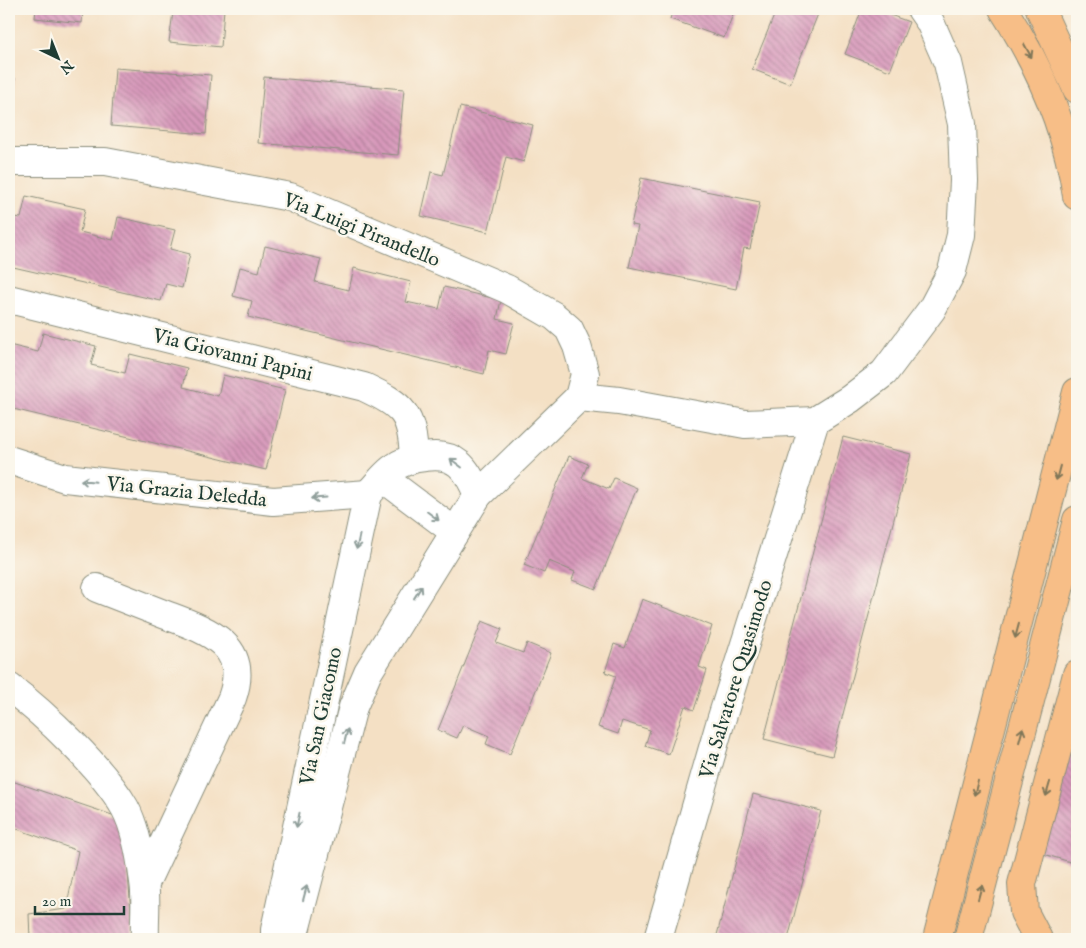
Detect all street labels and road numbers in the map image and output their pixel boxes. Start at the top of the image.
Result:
street label: Via Luigi Pirandello [278,187,444,273]
street label: Via Giovanni Papini [149,323,315,387]
street label: Via Grazia Deledda [105,472,268,513]
street label: Via Salvatore Quasimodo [694,577,779,783]
street label: Via San Giacomo [294,645,348,789]

